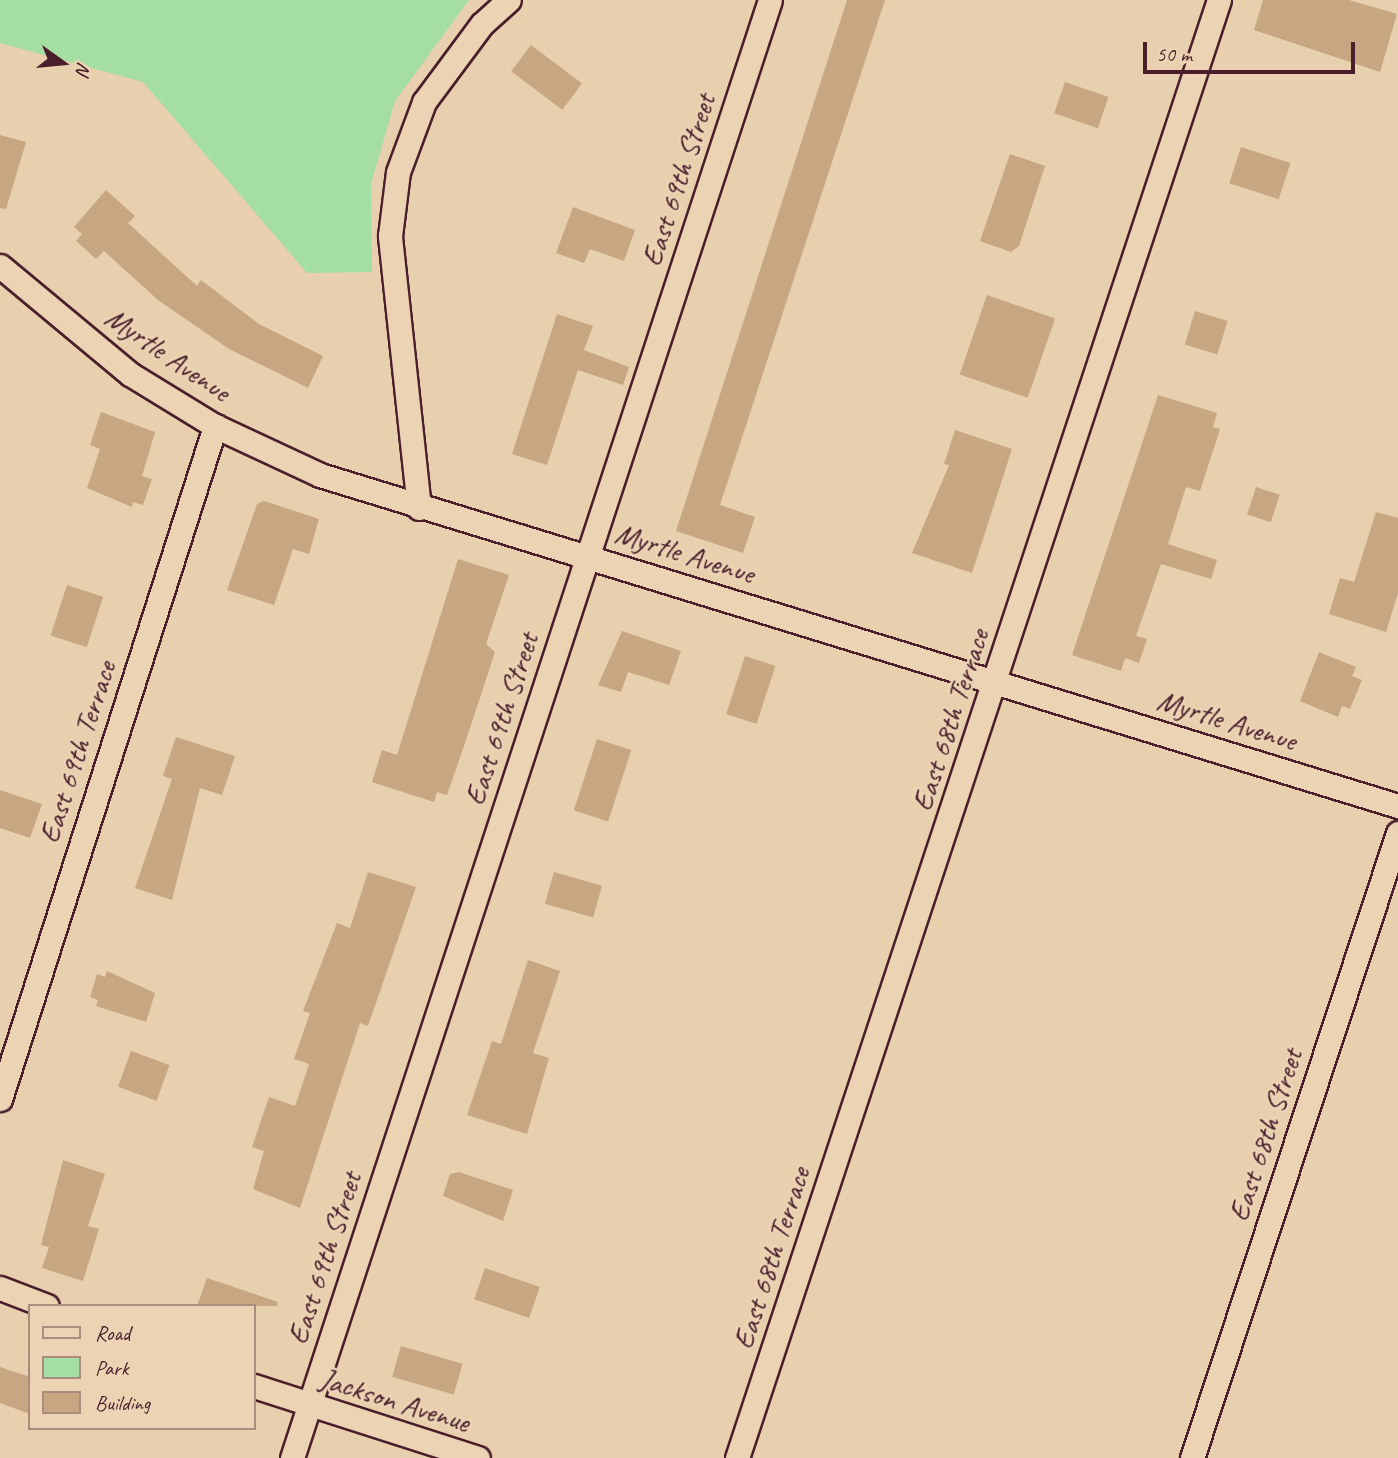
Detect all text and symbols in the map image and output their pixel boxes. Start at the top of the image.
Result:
north arrow [28,28,98,98]
scale bar [1146,28,1358,72]
text: 50 m [1156,41,1192,67]
text: N [70,60,96,77]
street label: East 69th Street [633,89,723,271]
street label: Myrtle Avenue [99,299,237,409]
street label: Myrtle Avenue [611,515,759,591]
street label: East 68th Terrace [904,624,996,816]
street label: East 69th Street [456,628,546,810]
street label: East 69th Terrace [31,656,123,848]
street label: Myrtle Avenue [1153,682,1301,758]
street label: East 68th Street [1220,1044,1310,1226]
street label: East 68th Terrace [725,1162,817,1354]
street label: East 69th Street [279,1167,369,1349]
legend [28,1304,256,1430]
text: Road [95,1320,130,1346]
text: Park [95,1355,128,1381]
street label: Jackson Avenue [316,1360,474,1440]
text: Building [95,1390,150,1416]

